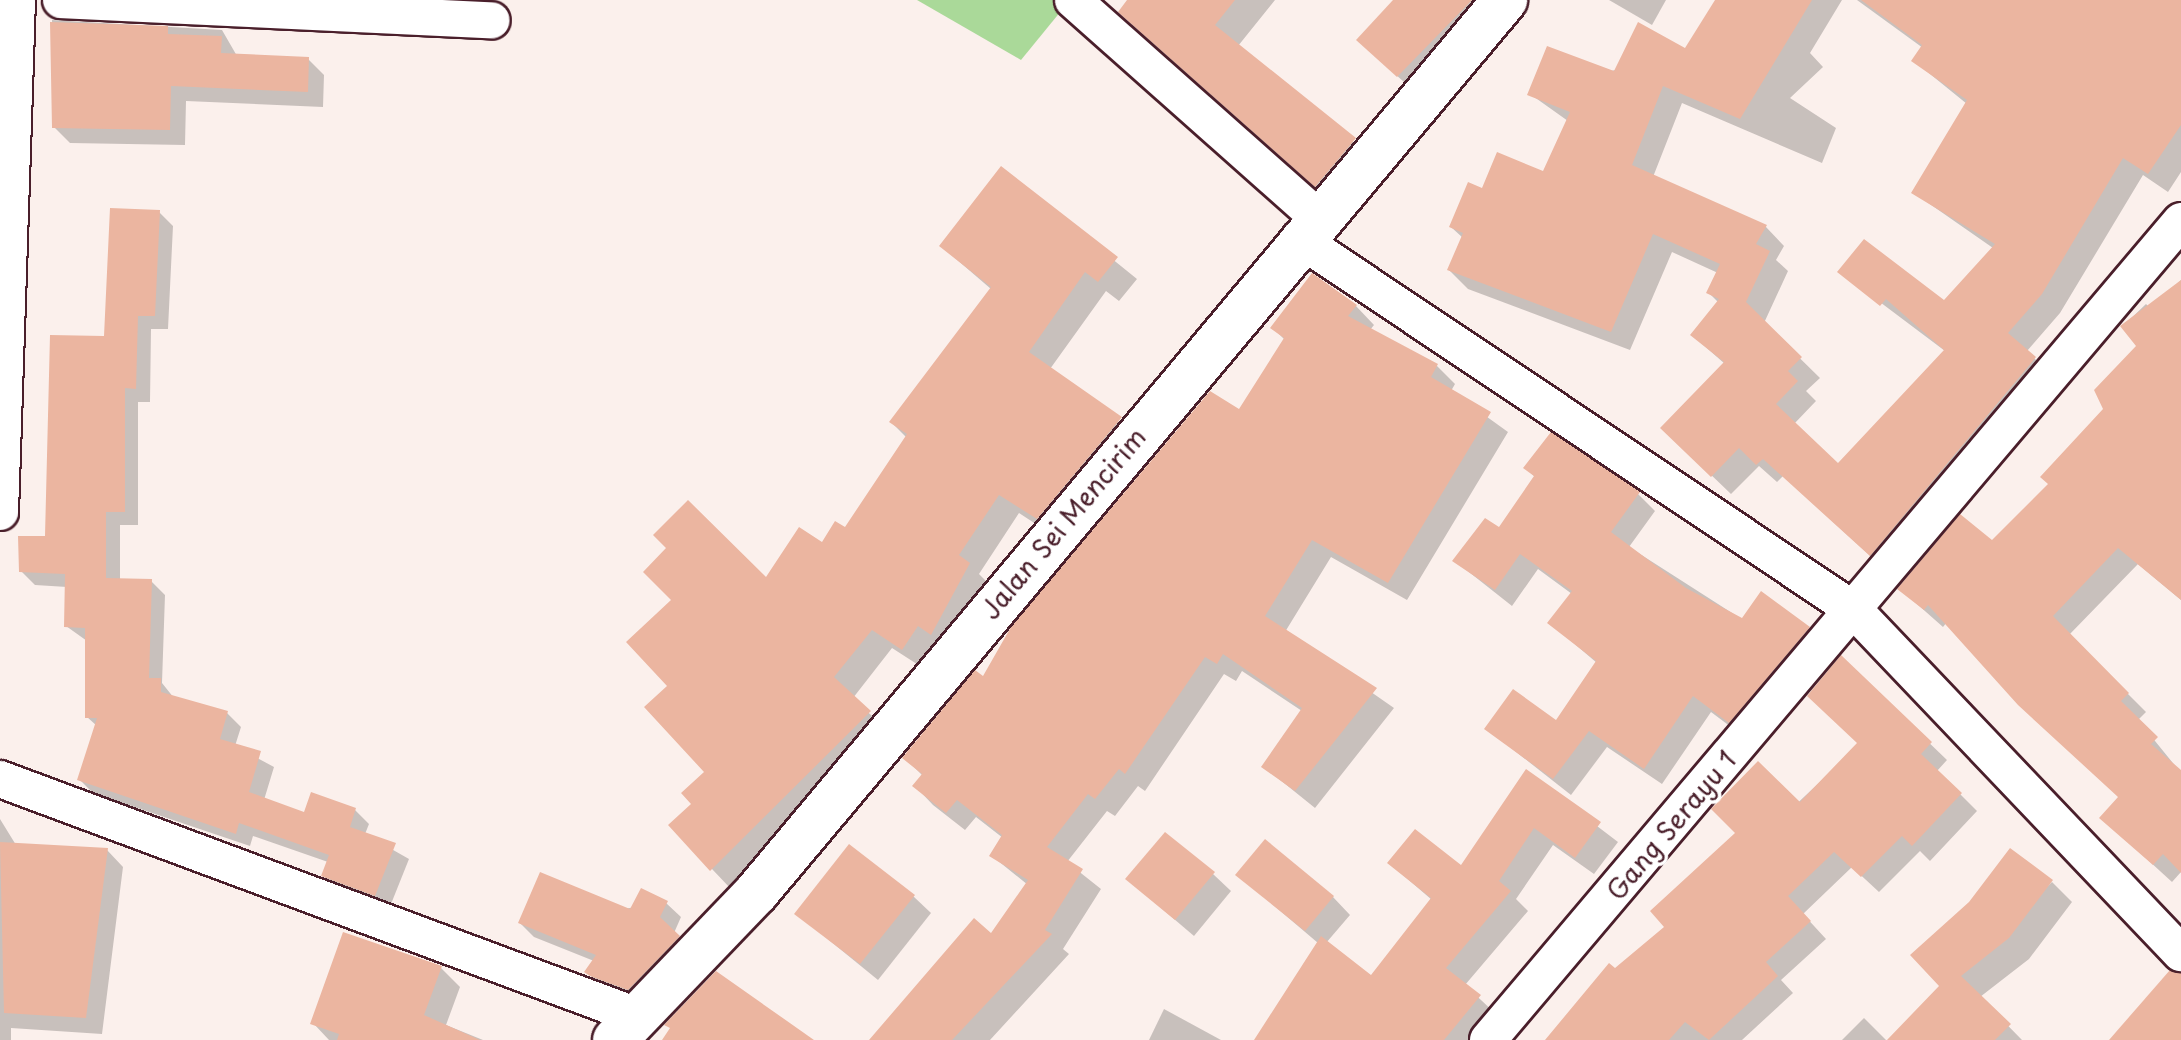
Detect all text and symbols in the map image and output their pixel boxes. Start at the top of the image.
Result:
street label: Jalan Sei Mencirim [973,420,1153,626]
street label: Gang Serayu 1 [1600,744,1742,906]

